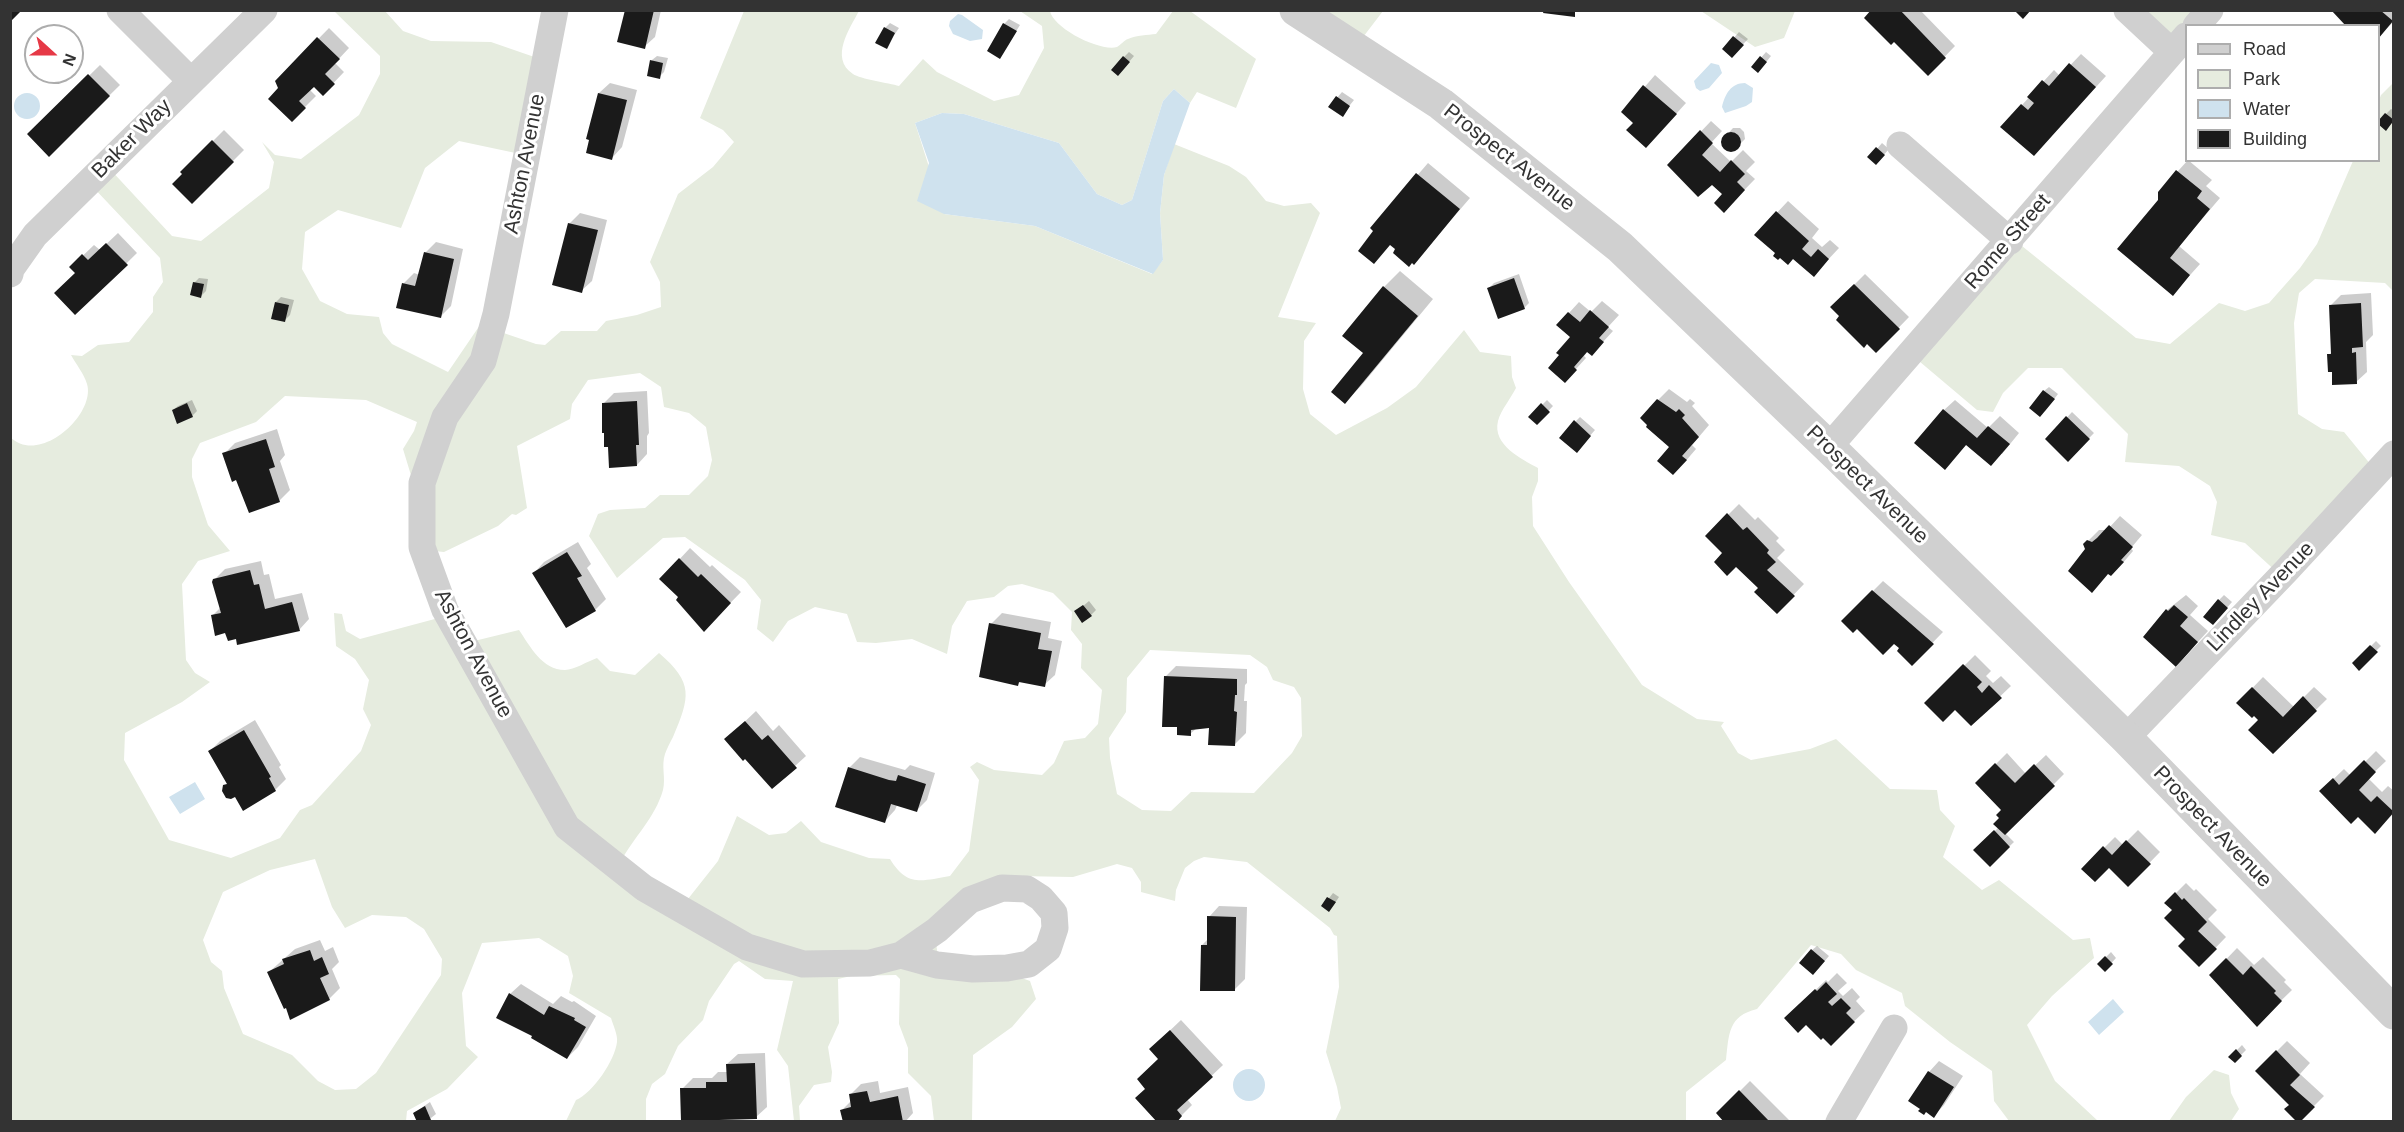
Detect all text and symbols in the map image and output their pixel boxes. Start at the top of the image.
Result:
north arrow [24,24,84,84]
legend [2185,24,2380,162]
text: Road [2243,39,2286,59]
text: N [59,51,79,68]
text: Park [2243,69,2280,89]
street label: Ashton Avenue [499,92,551,236]
street label: Baker Way [87,94,177,184]
street label: Prospect Avenue [1438,99,1580,217]
text: Water [2243,99,2290,119]
text: Building [2243,129,2307,149]
street label: Rome Street [1960,189,2056,295]
street label: Prospect Avenue [1801,421,1933,549]
street label: Lindley Avenue [2202,537,2320,657]
street label: Ashton Avenue [429,585,517,723]
street label: Prospect Avenue [2148,761,2276,893]

